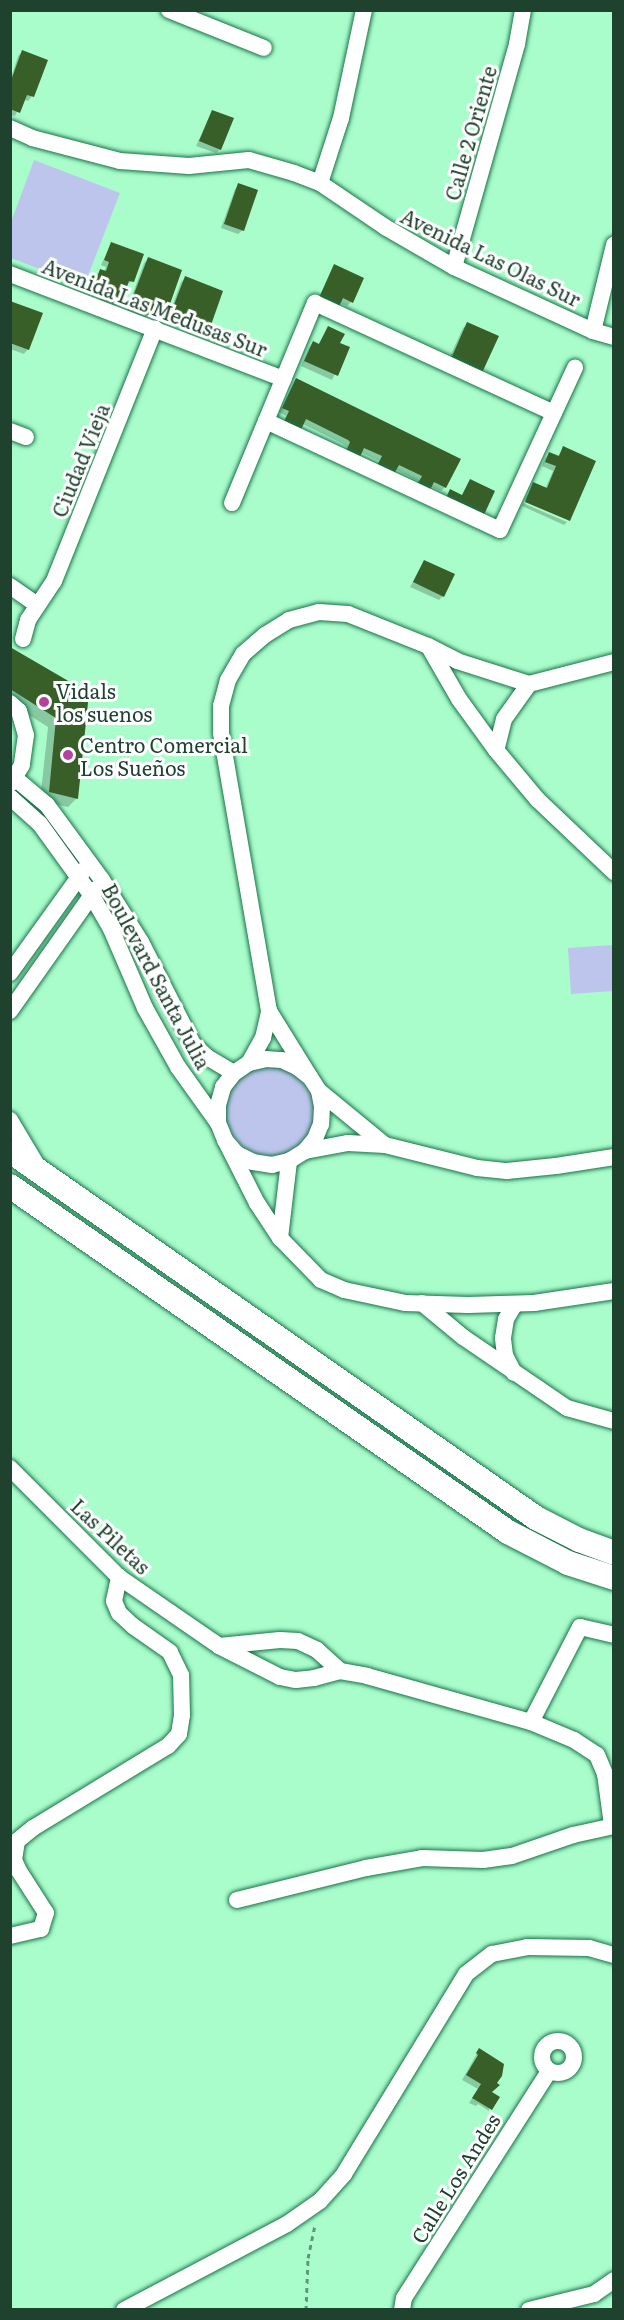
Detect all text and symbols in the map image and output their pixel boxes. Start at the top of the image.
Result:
street label: Calle 2 Oriente [439,63,501,203]
street label: Avenida Las Olas Sur [397,203,585,311]
street label: Avenida Las Medusas Sur [39,253,271,361]
street label: Ciudad Vieja [46,400,114,520]
place label: Vidals los suenos [56,678,152,725]
marker: Vidals los suenos [37,695,51,709]
place label: Centro Comercial Los Sueños [80,732,248,779]
marker: Centro Comercial Los Sueños [61,748,75,762]
street label: Boulevard Santa Julia [98,879,216,1073]
street label: Las Piletas [67,1493,155,1579]
street label: Calle Los Andes [406,2109,504,2247]

